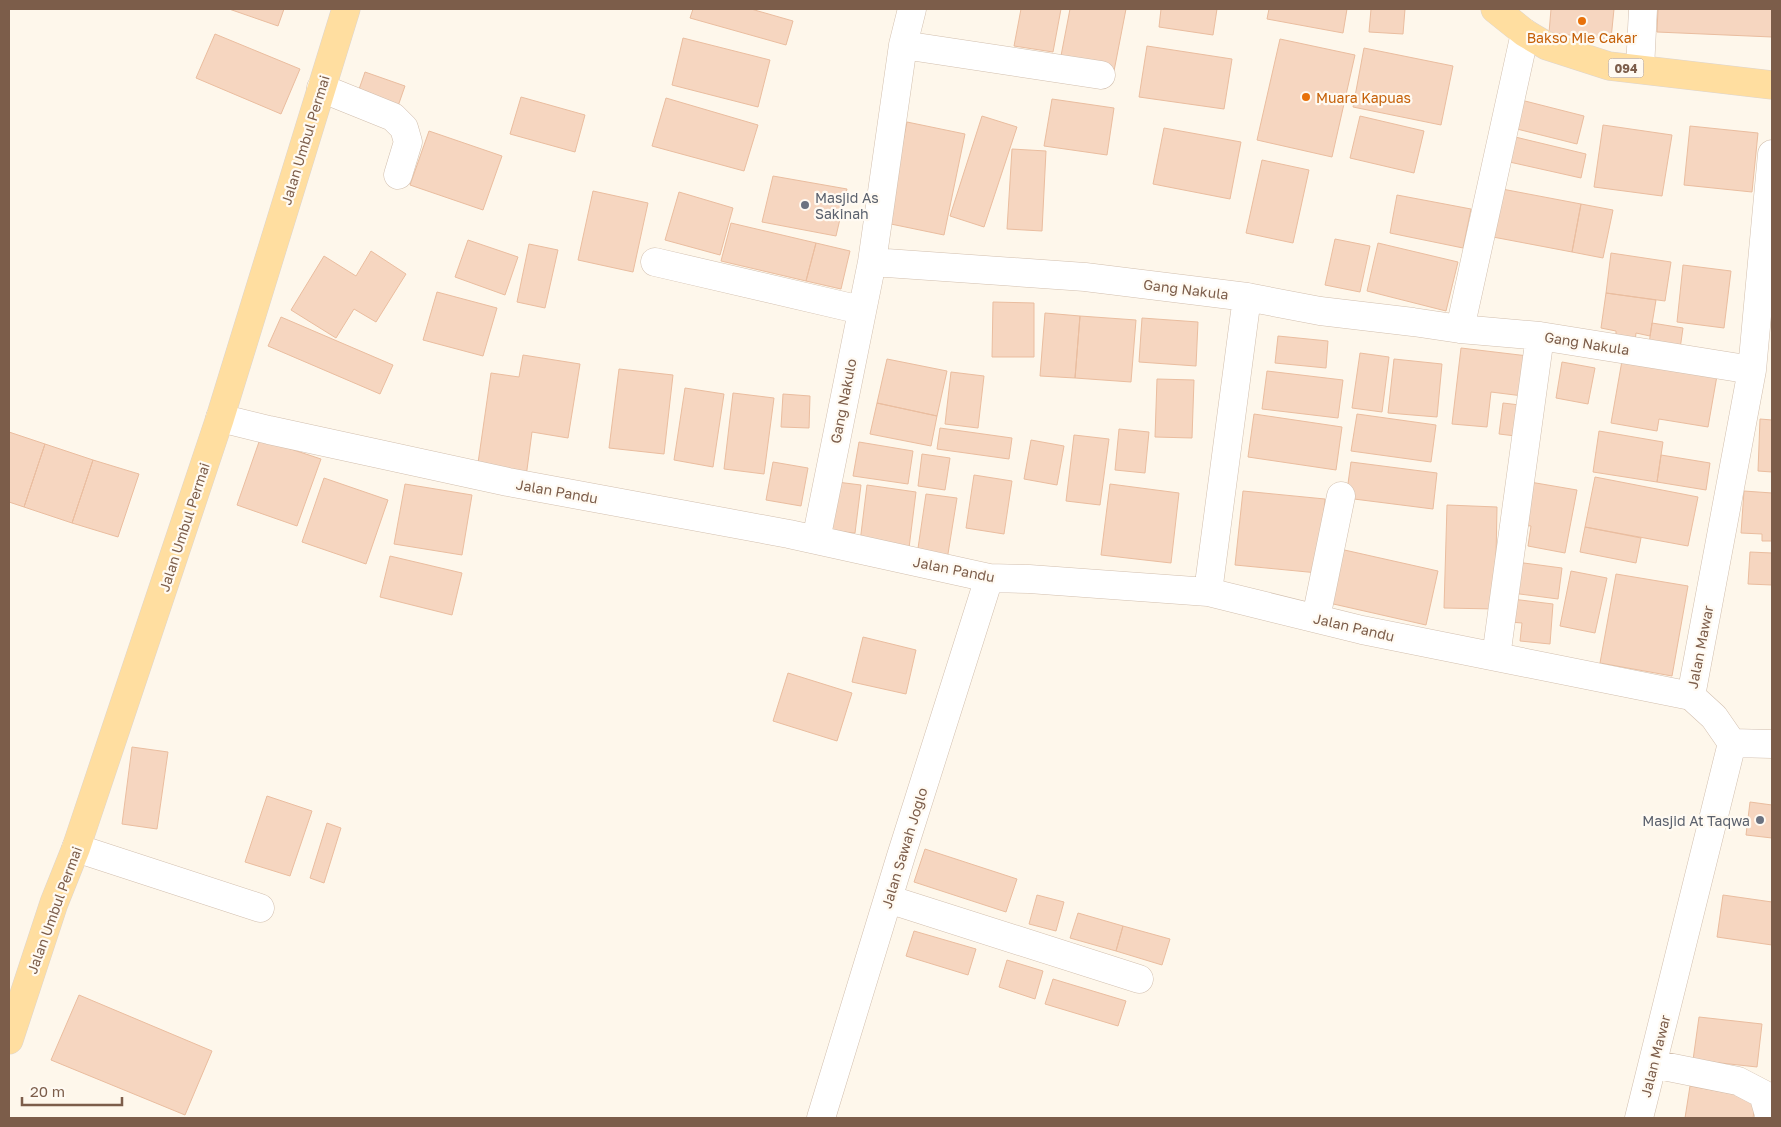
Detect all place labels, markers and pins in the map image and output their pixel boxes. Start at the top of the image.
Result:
marker: Bakso Mie Cakar [1576,15,1588,27]
place label: Bakso Mie Cakar [1527,29,1638,46]
place label: Muara Kapuas [1316,89,1411,106]
marker: Muara Kapuas [1300,91,1312,103]
place label: Masjid As Sakinah [815,189,879,222]
marker: Masjid As Sakinah [799,199,811,211]
place label: Masjid At Taqwa [1642,812,1750,829]
marker: Masjid At Taqwa [1754,814,1766,826]

